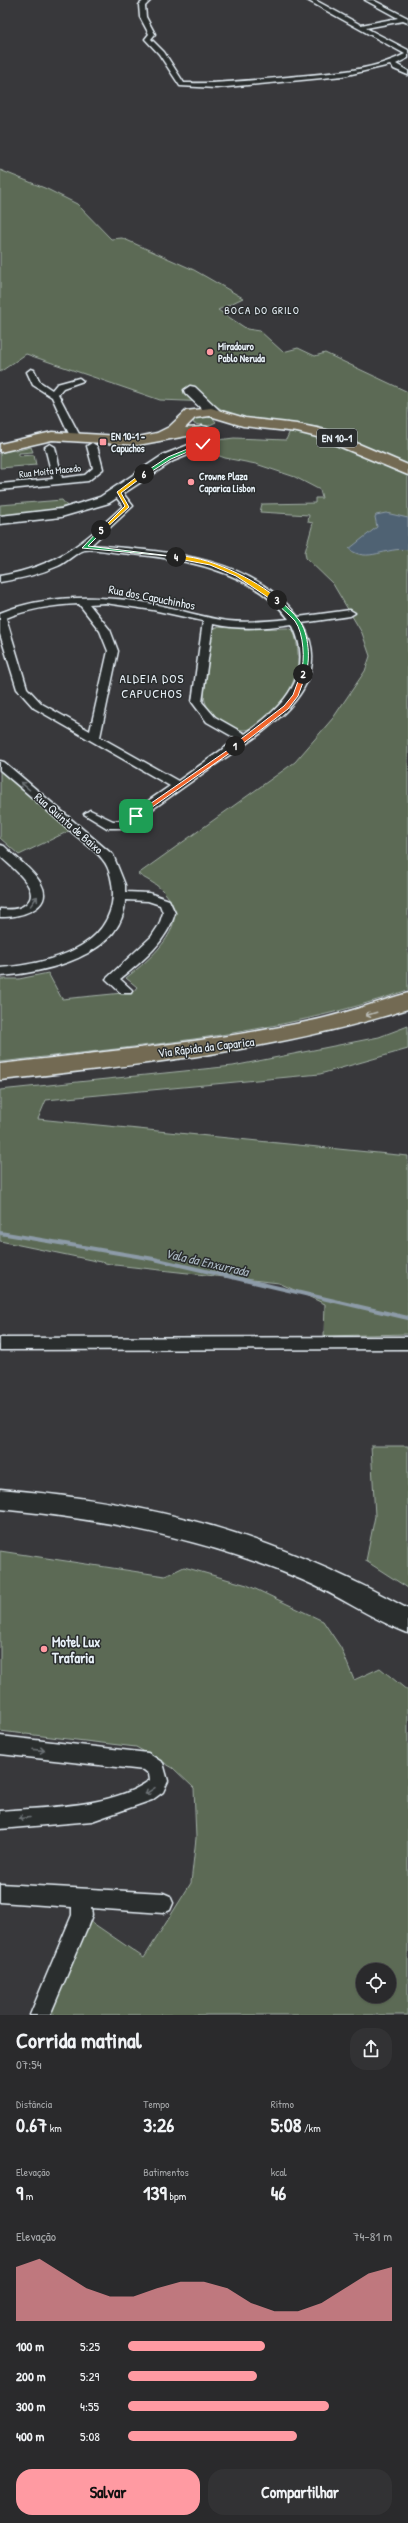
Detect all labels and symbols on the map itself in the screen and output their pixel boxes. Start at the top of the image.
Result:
district label: BOCA DO GRILO [224,303,300,317]
place label: Miradouro Pablo Neruda [218,340,265,365]
marker: Miradouro Pablo Neruda [205,347,215,357]
pin [186,427,220,461]
road number: EN 10-1 [317,429,357,447]
place label: EN 10-1 - Capuchos [111,430,145,456]
marker: EN 10-1 - Capuchos [98,437,108,447]
street label: Rua Moita Macedo [18,461,82,481]
pin: 6 [134,464,154,484]
place label: Crowne Plaza Caparica Lisbon [199,470,256,496]
marker: Crowne Plaza Caparica Lisbon [186,477,196,487]
pin: 5 [91,520,111,540]
pin: 4 [166,547,186,567]
street label: Rua dos Capuchinhos [107,580,197,614]
pin: 3 [267,590,287,610]
pin: 2 [293,664,313,684]
district label: ALDEIA DOS CAPUCHOS [120,669,184,702]
pin: 1 [225,736,245,756]
one-way arrow [20,781,30,790]
street label: Rua Quinta de Baixo [31,788,107,858]
pin [119,799,153,833]
one-way arrow [30,896,38,907]
one-way arrow [365,1011,378,1018]
street label: Via Rápida da Caparica [157,1033,255,1061]
water label: Vala da Enxurrada [164,1244,252,1281]
place label: Motel Lux Trafaria [51,1632,100,1667]
marker: Motel Lux Trafaria [39,1644,49,1654]
one-way arrow [32,1746,45,1753]
one-way arrow [144,1787,155,1795]
one-way arrow [18,1814,31,1822]

